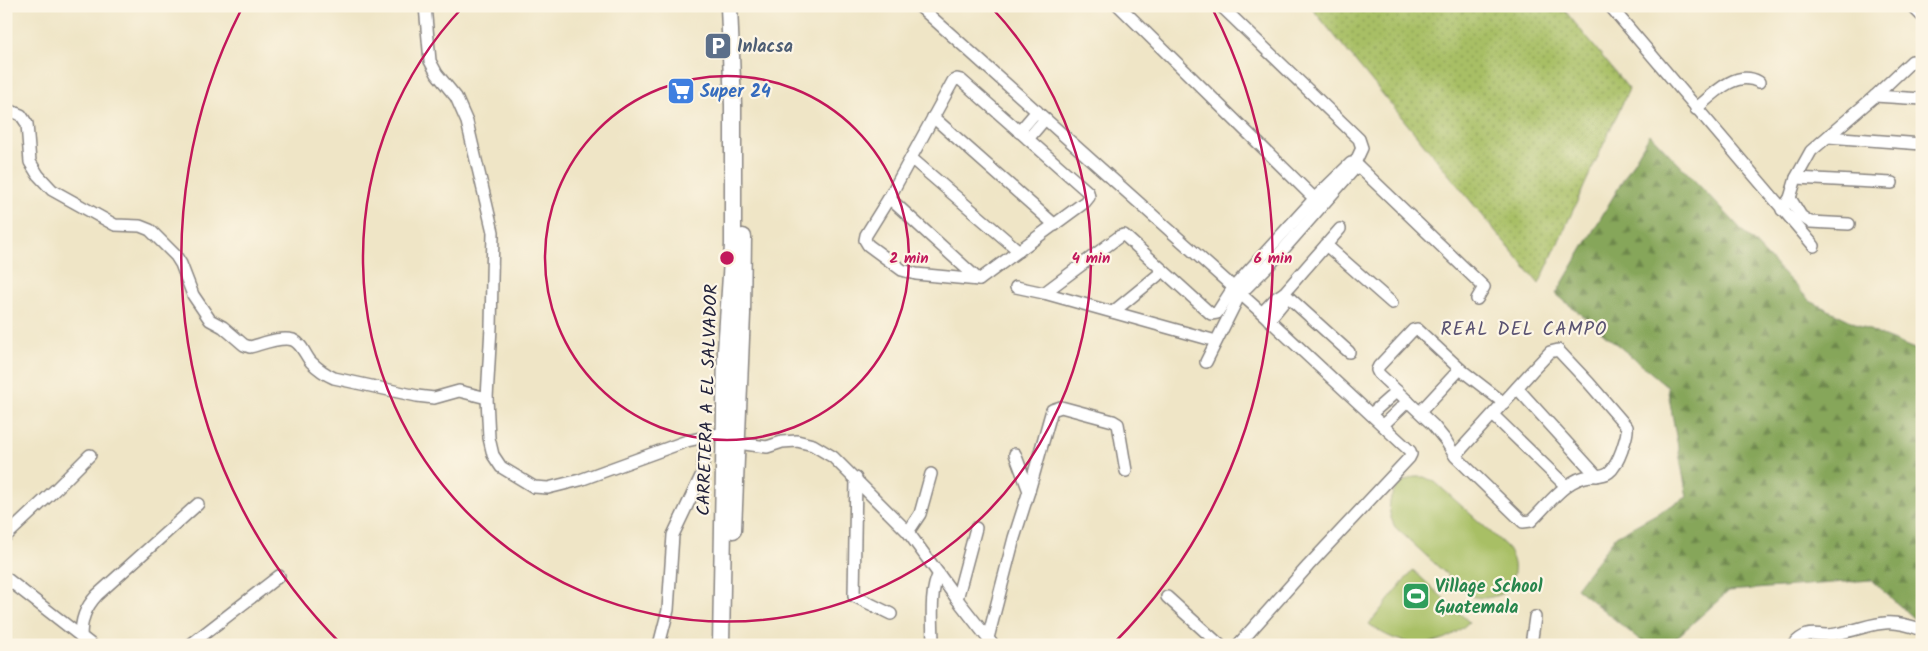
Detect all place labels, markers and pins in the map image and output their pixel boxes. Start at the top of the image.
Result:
parking icon: Inlacsa [703,31,733,61]
place label: Inlacsa [737,33,793,62]
supermarket icon: Super 24 [666,76,696,106]
place label: Super 24 [700,78,771,107]
centre of rings [718,249,736,267]
place label: Village School Guatemala [1435,573,1543,623]
sports icon: Village School Guatemala [1401,581,1431,611]

